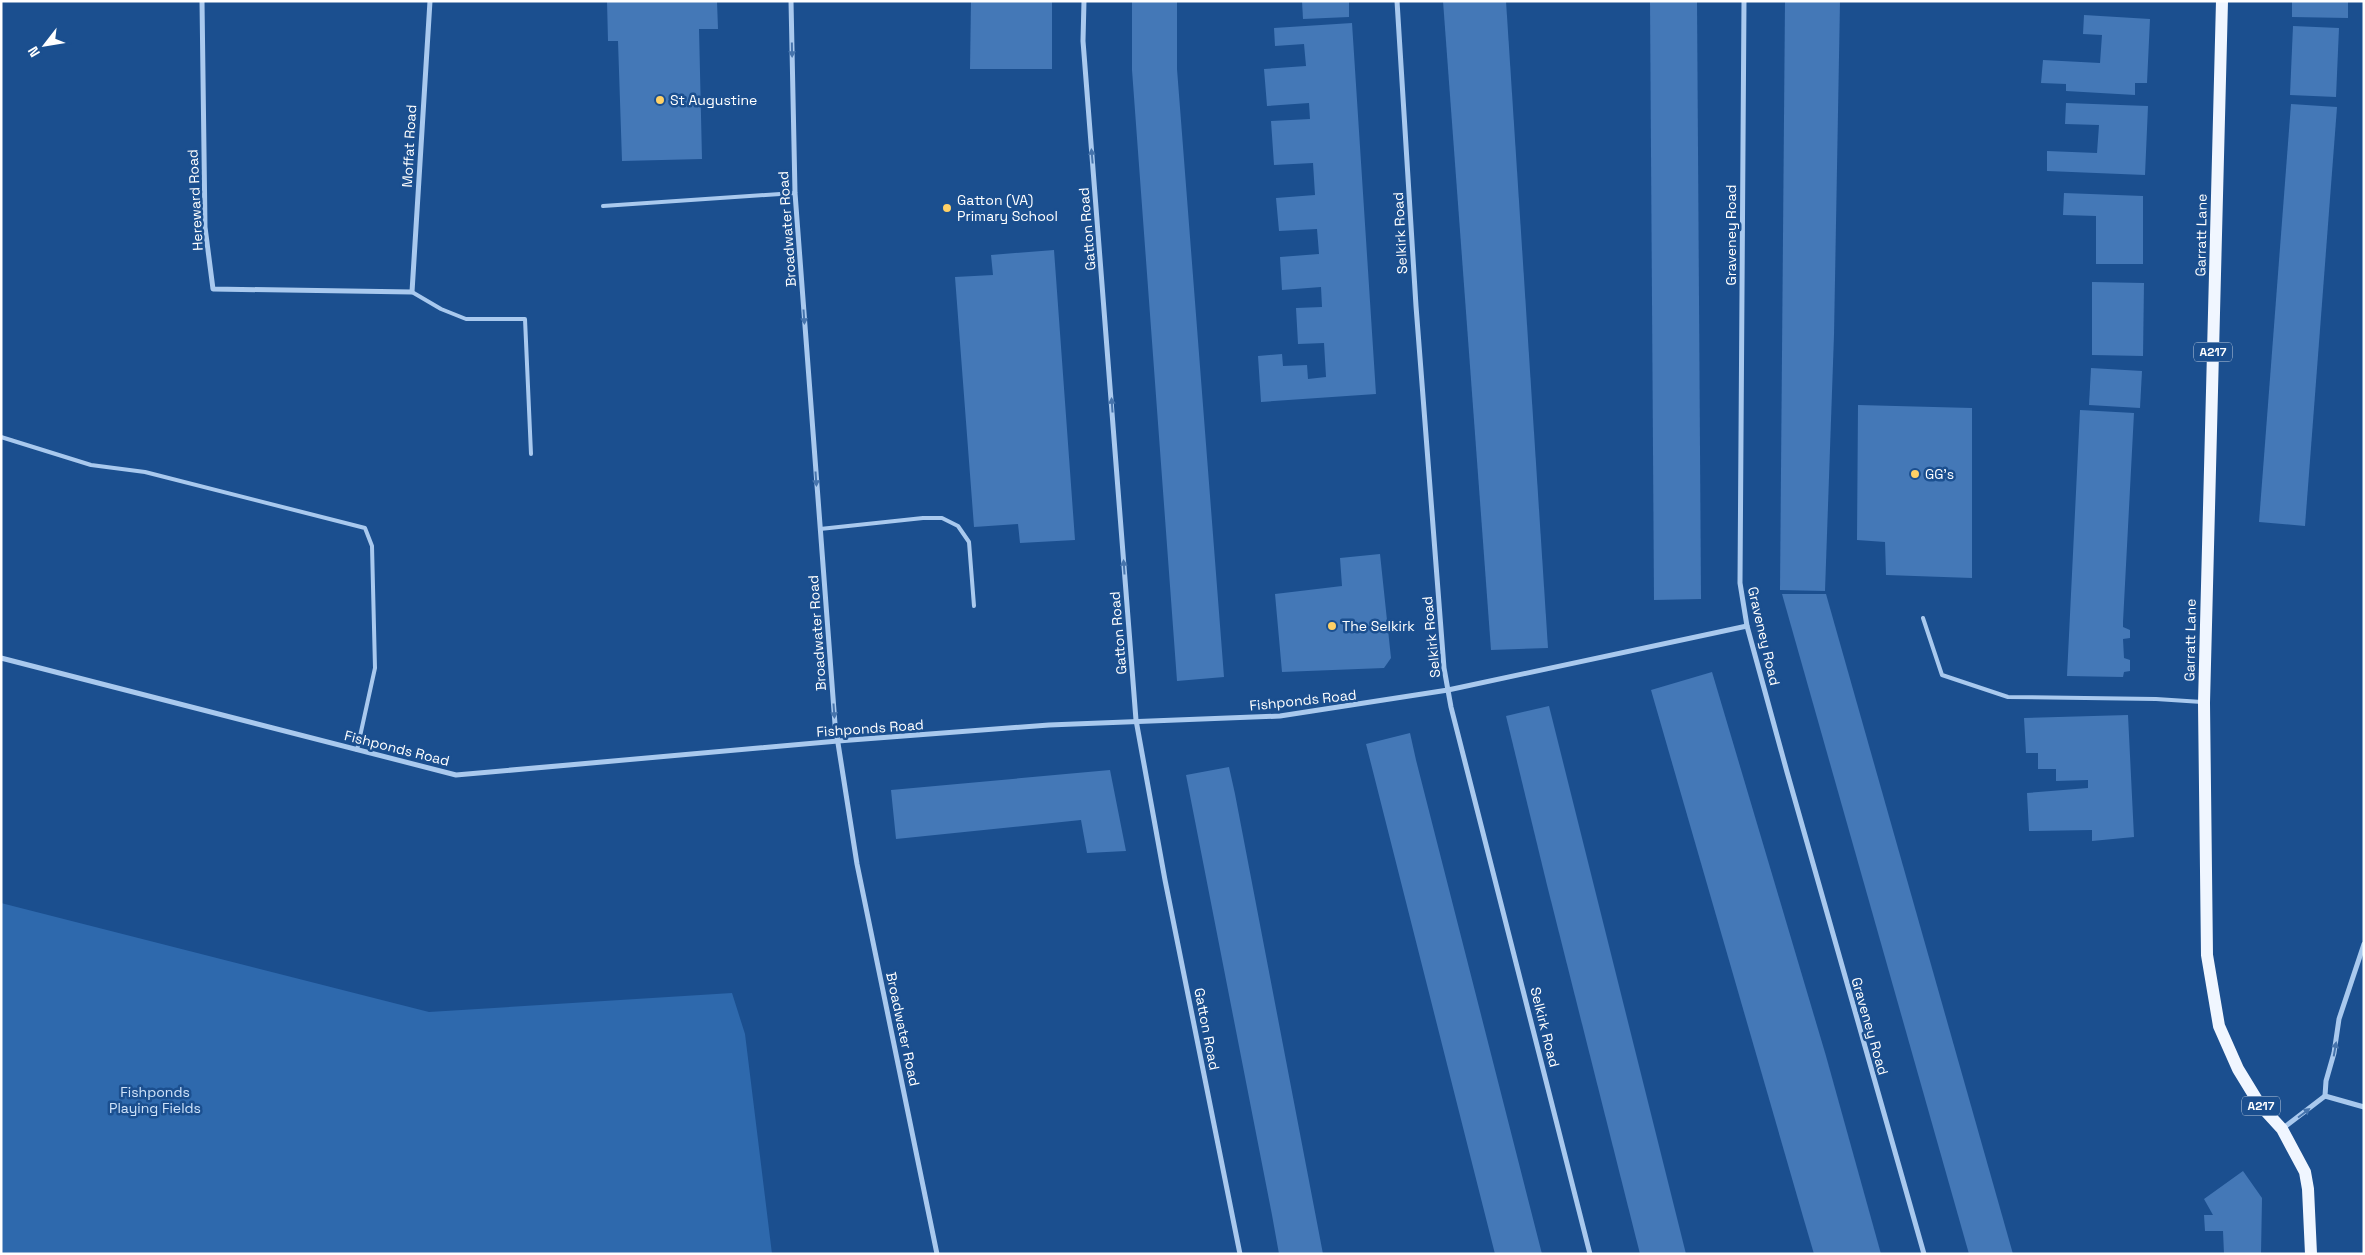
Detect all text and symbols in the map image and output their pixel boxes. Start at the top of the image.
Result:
north arrow [20,20,70,70]
one-way arrow [788,42,796,58]
text: N [24,43,44,60]
place label: St Augustine [670,91,757,109]
marker: St Augustine [654,94,666,106]
street label: Moffat Road [398,104,420,188]
one-way arrow [1088,147,1096,163]
street label: Hereward Road [183,149,207,251]
street label: Broadwater Road [774,170,800,288]
street label: Graveney Road [1722,185,1740,285]
street label: Gatton Road [1074,187,1100,271]
place label: Gatton (VA) Primary School [957,191,1058,225]
street label: Selkirk Road [1389,192,1411,274]
street label: Garratt Lane [2191,193,2211,277]
marker: Gatton (VA) Primary School [941,202,953,214]
one-way arrow [801,309,809,325]
road number: A217 [2194,342,2232,362]
one-way arrow [1108,397,1116,413]
place label: GG's [1925,465,1954,483]
marker: GG's [1909,468,1921,480]
one-way arrow [813,471,821,487]
one-way arrow [1119,559,1127,575]
street label: Broadwater Road [804,574,830,692]
street label: Graveney Road [1744,585,1784,687]
street label: Gatton Road [1105,591,1131,675]
street label: Selkirk Road [1418,595,1444,679]
street label: Garratt Lane [2180,598,2200,682]
place label: The Selkirk [1342,617,1415,635]
marker: The Selkirk [1326,620,1338,632]
street label: Fishponds Road [1249,685,1357,715]
one-way arrow [830,703,838,719]
street label: Fishponds Road [816,715,924,741]
street label: Fishponds Road [343,726,451,770]
street label: Broadwater Road [882,970,924,1088]
street label: Graveney Road [1847,975,1893,1077]
street label: Selkirk Road [1526,985,1564,1069]
street label: Gatton Road [1190,986,1224,1072]
one-way arrow [2331,1040,2339,1056]
park label: Fishponds Playing Fields [109,1083,201,1117]
road number: A217 [2242,1096,2280,1116]
one-way arrow [2297,1107,2310,1118]

